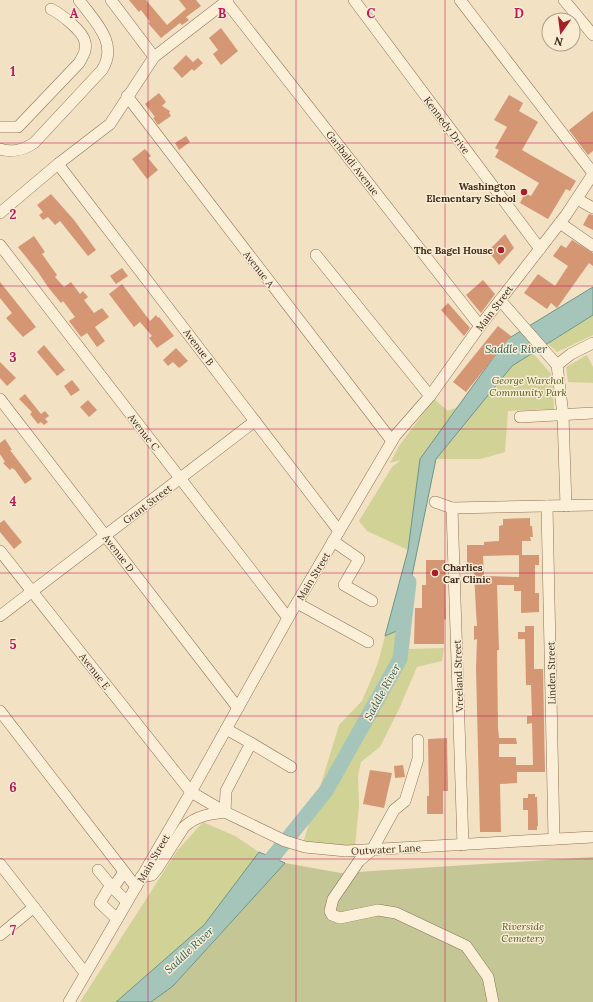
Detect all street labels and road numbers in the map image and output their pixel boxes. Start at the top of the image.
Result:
street label: Kennedy Drive [421,94,473,157]
street label: Garibaldi Avenue [323,128,382,199]
street label: Avenue A [240,248,277,291]
street label: Main Street [473,283,516,334]
street label: Avenue B [180,326,217,368]
street label: Avenue C [124,410,162,453]
street label: Grant Street [120,482,174,527]
street label: Avenue D [99,531,137,575]
street label: Main Street [294,550,333,603]
street label: Vreeland Street [451,639,466,713]
street label: Linden Street [544,641,559,705]
street label: Avenue E [76,650,113,692]
street label: Main Street [134,831,173,885]
street label: Outwater Lane [351,841,422,858]

